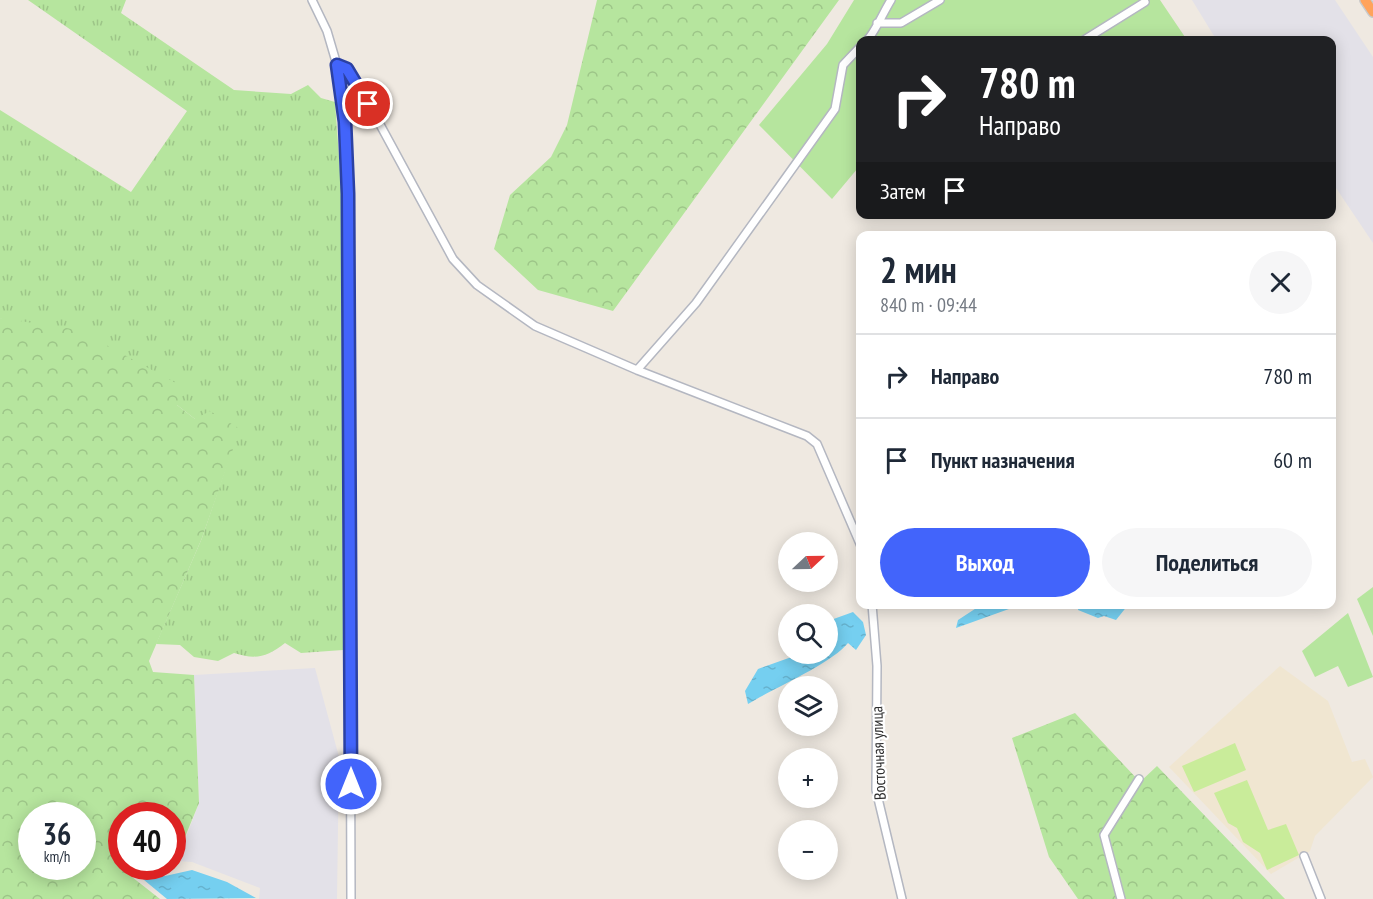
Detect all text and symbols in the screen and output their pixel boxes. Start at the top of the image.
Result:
text: 780 m [979,55,1076,110]
icon: right [880,60,958,138]
pin [342,78,393,129]
icon: arrive [351,87,384,120]
text: Направо [979,108,1061,142]
icon: arrive [938,174,971,207]
text: Затем [880,177,926,205]
text: 2 мин [880,246,957,293]
button: close [1249,251,1312,314]
text: 840 m · 09:44 [880,292,977,318]
icon: right [880,360,913,393]
text: Направо [931,362,999,390]
text: 780 m [1263,362,1312,390]
icon: arrive [880,444,913,477]
text: Пункт назначения [931,446,1075,474]
text: 60 m [1273,446,1312,474]
button: Выход [880,528,1090,597]
button: Поделиться [1102,528,1312,597]
north arrow [778,532,838,592]
map controls [778,532,838,880]
button: search [778,604,838,664]
button: layers [778,676,838,736]
street label: Восточная улица [866,706,890,800]
button: + [778,748,838,808]
position arrow [319,752,383,816]
speed limit sign: 40 [108,802,186,880]
text: 36 [43,814,71,853]
button: − [778,820,838,880]
text: km/h [44,847,70,866]

